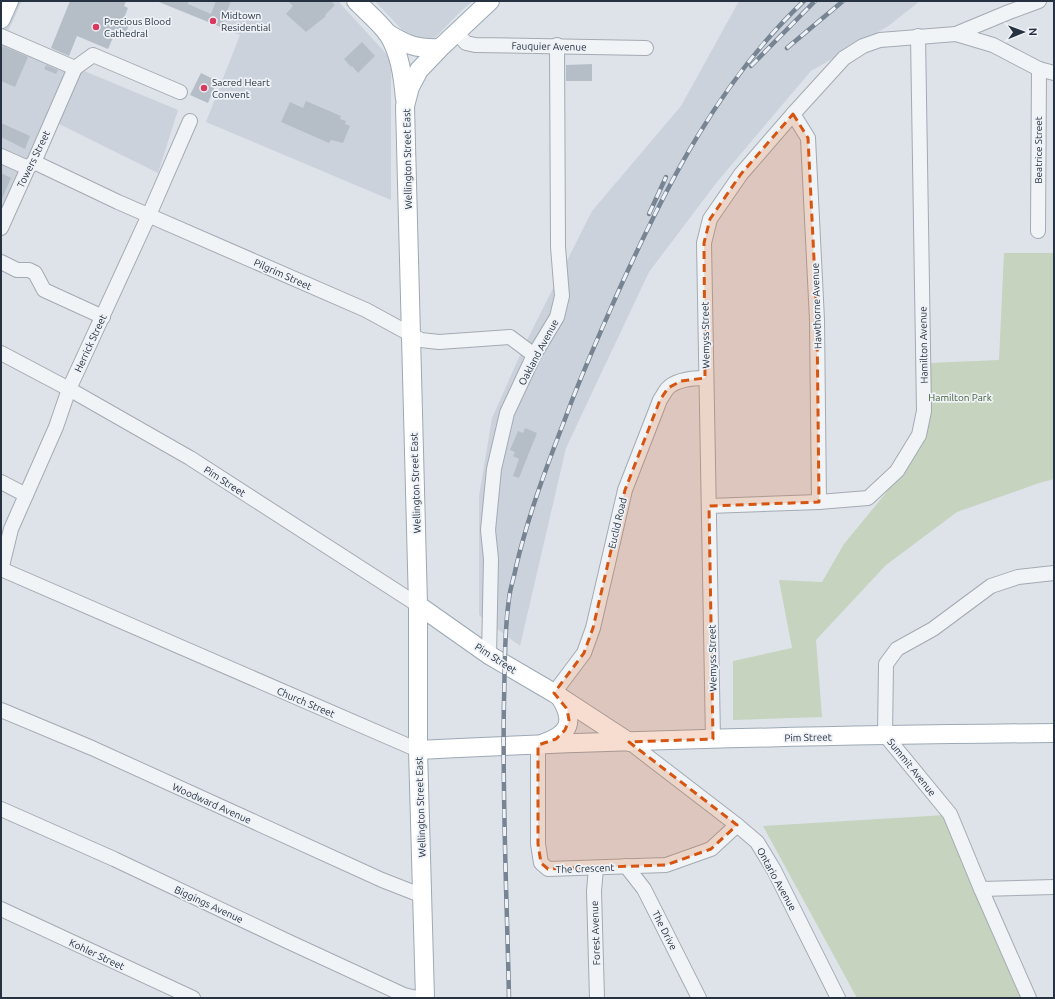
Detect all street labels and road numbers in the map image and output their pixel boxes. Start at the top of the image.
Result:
street label: Fauquier Avenue [511,40,587,53]
street label: Wellington Street East [401,108,414,209]
street label: Beatrice Street [1033,116,1044,184]
street label: Towers Street [15,129,52,190]
street label: Pilgrim Street [252,257,313,292]
street label: Hawthorne Avenue [809,263,824,349]
street label: Wemyss Street [699,301,712,369]
street label: Hamilton Avenue [917,306,930,384]
street label: Herrick Street [72,313,109,374]
street label: Oakland Avenue [516,317,560,387]
street label: Wellington Street East [408,432,423,534]
street label: Pim Street [202,464,248,499]
street label: Euclid Road [606,496,629,550]
street label: Wemyss Street [706,624,719,692]
street label: Pim Street [473,641,519,676]
street label: Church Street [275,685,337,720]
street label: Pim Street [784,732,832,743]
street label: Summit Avenue [885,736,938,798]
street label: Wellington Street East [413,756,428,858]
street label: Woodward Avenue [171,781,253,826]
street label: Ontario Avenue [755,846,798,913]
street label: The Crescent [556,862,615,875]
street label: Biggings Avenue [173,884,245,925]
street label: Forest Avenue [589,900,602,965]
street label: The Drive [650,909,679,952]
street label: Kohler Street [67,937,126,972]

